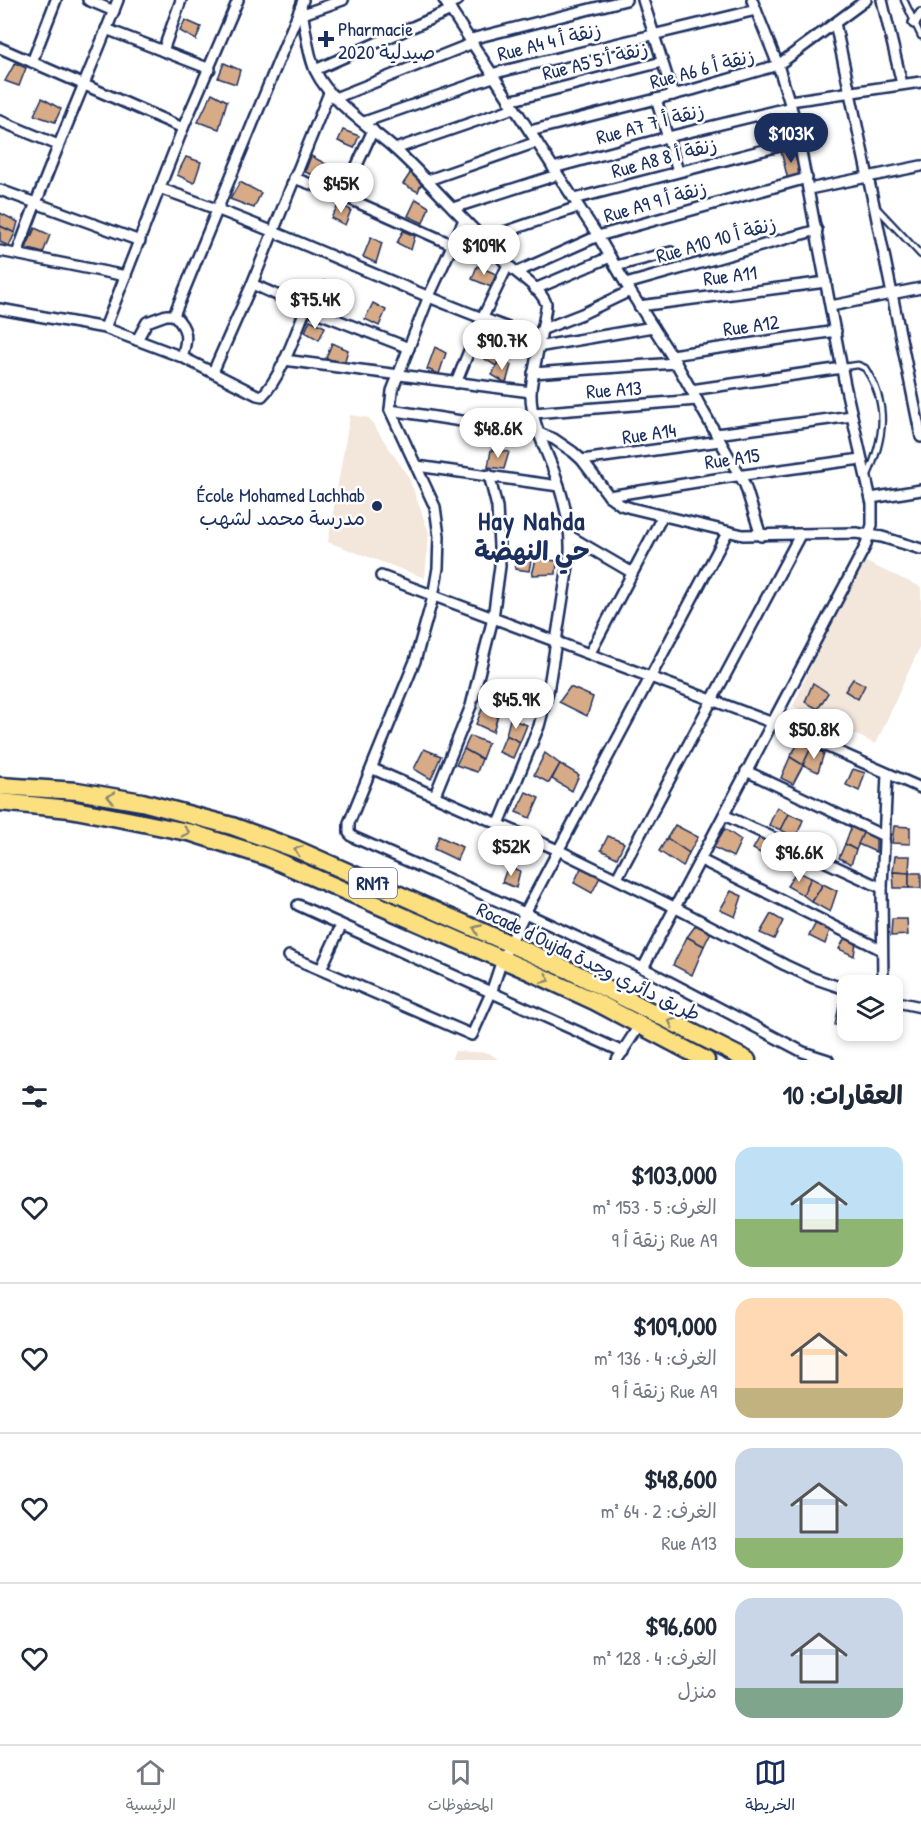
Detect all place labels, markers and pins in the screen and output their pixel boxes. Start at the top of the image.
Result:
place label: Pharmacie 2020 صيدلية [338,15,435,65]
marker: Pharmacie 2020 صيدلية [319,32,333,46]
pin: $103K [749,113,833,164]
pin: $45K [305,163,377,214]
pin: $109K [442,225,526,276]
pin: $75.4K [266,279,364,330]
pin: $90.7K [453,320,551,371]
pin: $48.6K [449,408,547,459]
place label: École Mohamed Lachhab مدرسة محمد لشهب [196,481,365,531]
marker: École Mohamed Lachhab مدرسة محمد لشهب [370,499,384,513]
pin: $45.9K [467,679,565,730]
pin: $50.8K [765,709,863,760]
pin: $52K [475,826,547,877]
pin: $96.6K [750,832,848,883]

